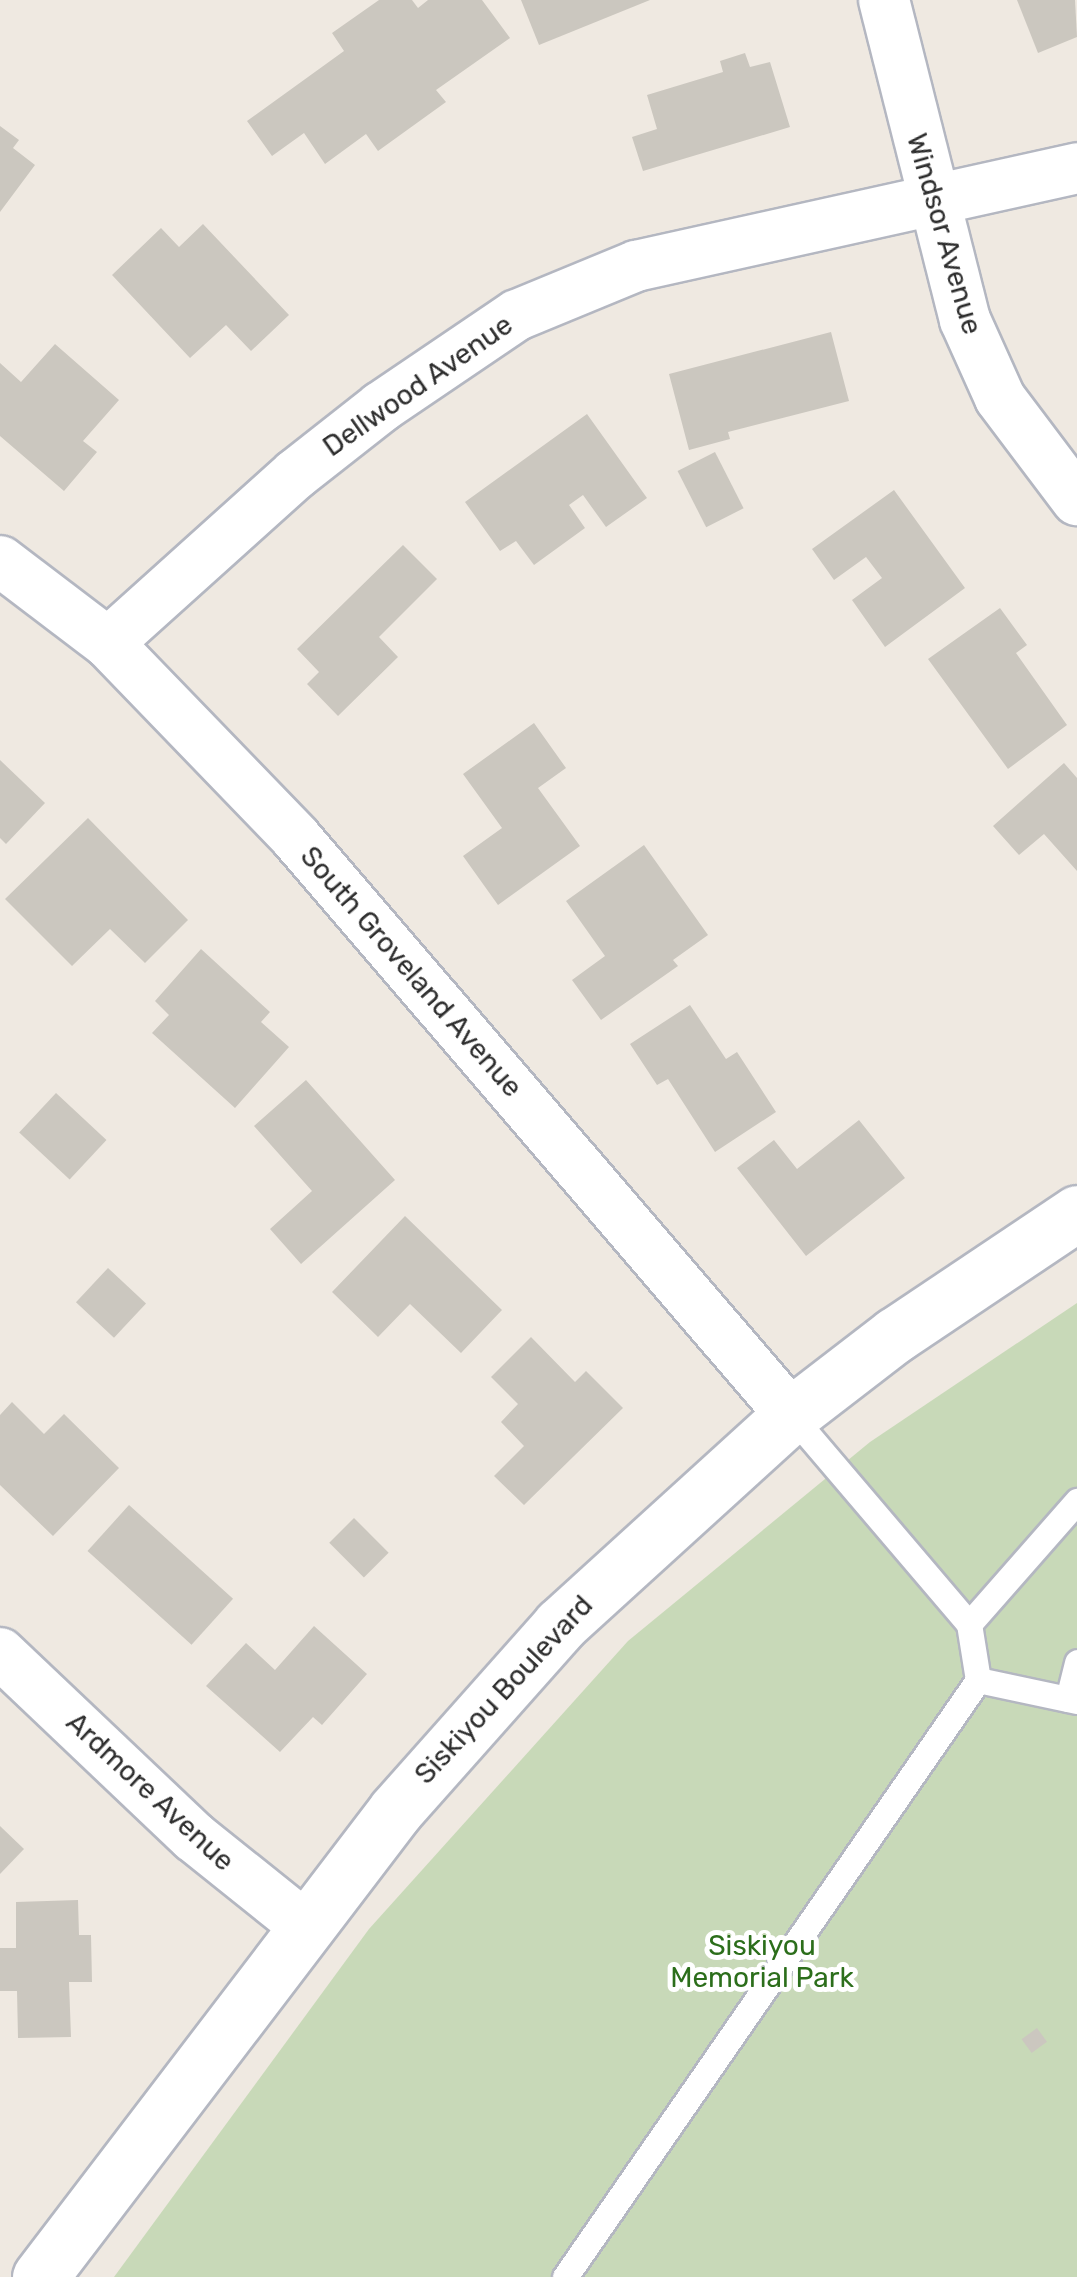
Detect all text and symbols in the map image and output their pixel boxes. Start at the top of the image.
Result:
street label: Windsor Avenue [899,129,989,339]
street label: Dellwood Avenue [316,308,520,464]
street label: South Groveland Avenue [293,840,529,1104]
street label: Siskiyou Boulevard [408,1589,600,1791]
street label: Ardmore Avenue [59,1705,241,1879]
park label: Siskiyou Memorial Park [670,1929,854,1995]

